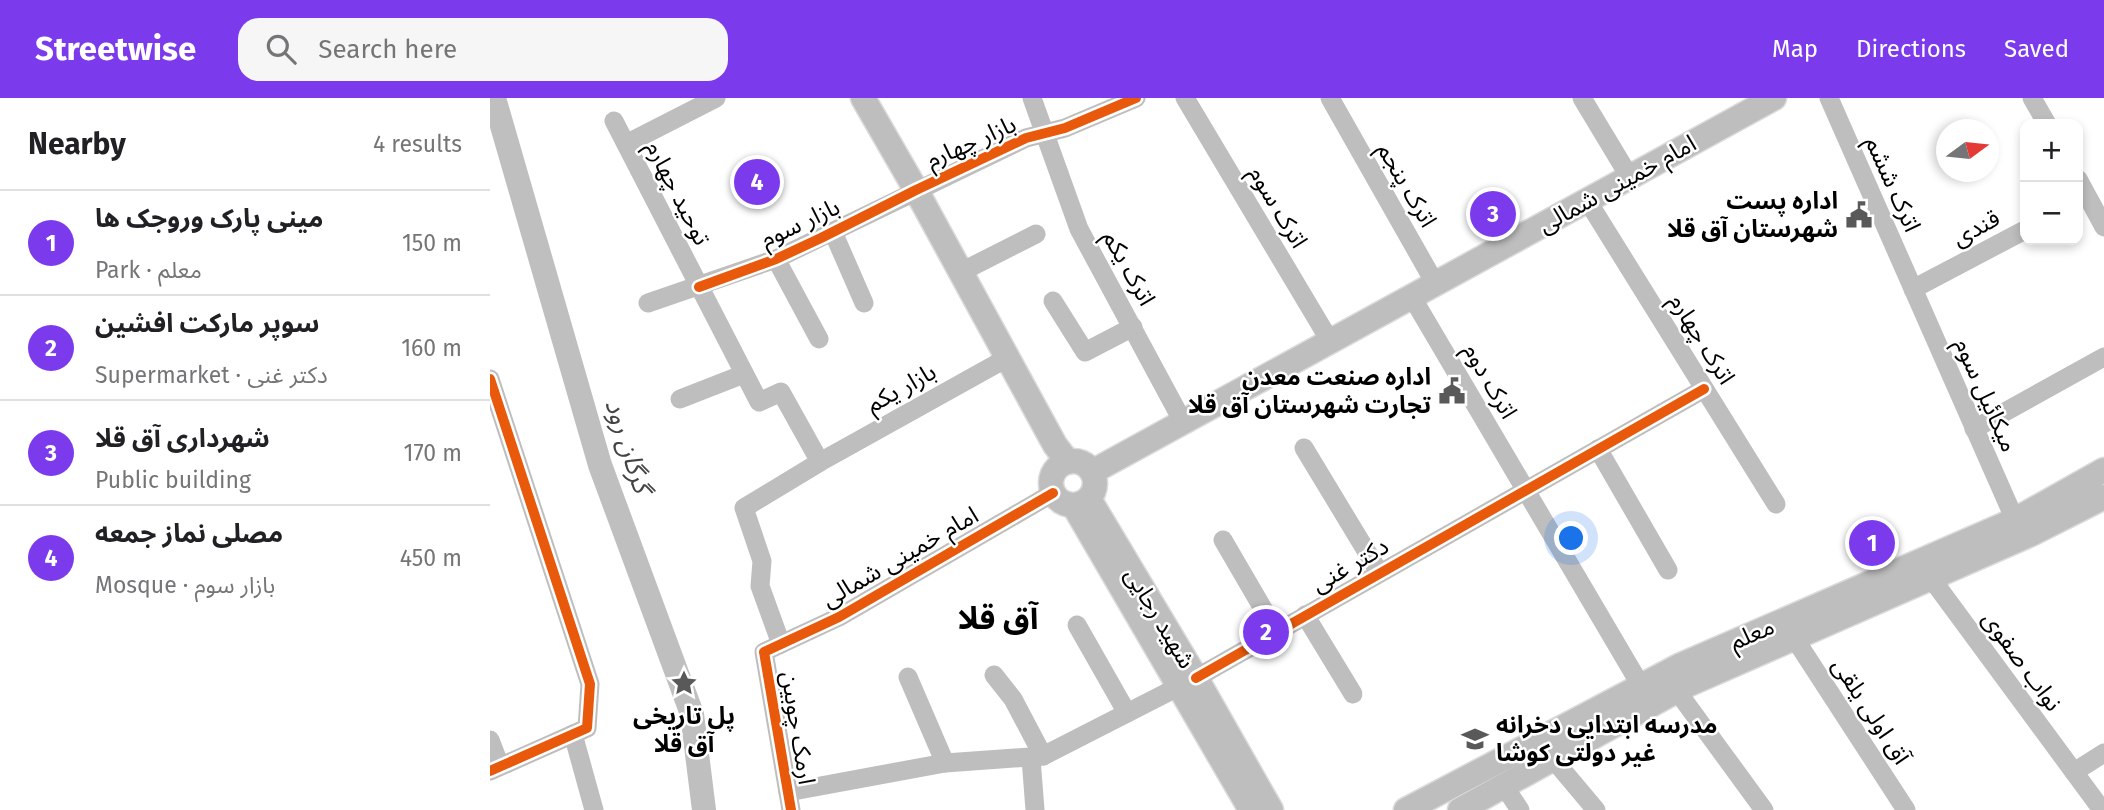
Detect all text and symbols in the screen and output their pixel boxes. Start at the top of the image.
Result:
search box [238,18,728,81]
text: Streetwise [35,29,196,69]
icon: search [262,30,300,68]
text: Search here [318,34,457,65]
text: Map [1772,35,1818,63]
text: Directions [1856,35,1966,63]
text: Saved [2004,35,2069,63]
street label: بازار چهارم [922,110,1022,178]
north arrow [1936,119,1999,182]
map controls [2020,119,2083,245]
button: + [2020,119,2083,182]
text: Nearby [28,126,126,162]
street label: امام خمینی شمالی [1533,129,1703,242]
text: 4 results [373,130,462,158]
street label: اترک ششم [1857,132,1926,237]
street label: توحید چهارم [636,136,716,252]
street label: اترک پنجم [1369,138,1442,234]
pin: 4 [734,156,780,208]
street label: اترک سوم [1239,161,1313,255]
button: − [2020,182,2083,245]
place label: اداره پست شهرستان آق قلا [1667,187,1838,243]
pin: 3 [1470,188,1516,240]
street label: بازار سوم [756,192,846,257]
public building icon: اداره پست شهرستان آق قلا [1844,200,1874,230]
text: مینی پارک وروجک ها [95,203,323,234]
street label: قندی [1947,204,2005,252]
street label: اترک یکم [1094,225,1161,312]
text: 1 [46,229,56,257]
text: 150 m [402,229,462,257]
text: Park · معلم [95,256,202,284]
street label: اترک چهارم [1660,289,1741,392]
text: سوپر مارکت افشین [95,308,319,339]
text: 2 [45,334,57,362]
text: 160 m [401,334,462,362]
street label: میکائیل سوم [1945,334,2024,458]
street label: اترک دوم [1454,338,1523,426]
street label: بازار یکم [861,357,942,421]
text: Supermarket · دکتر غنی [95,361,328,389]
place label: اداره صنعت معدن تجارت شهرستان آق قلا [1188,363,1431,419]
public building icon: اداره صنعت معدن تجارت شهرستان آق قلا [1437,376,1467,406]
water label: گرگان رود [598,395,659,502]
text: شهرداری آق قلا [95,423,270,454]
text: 3 [45,439,57,467]
text: 170 m [403,439,462,467]
text: Public building [95,466,251,494]
street label: امام خمینی شمالی [817,501,985,617]
pin: 1 [1849,517,1895,569]
text: مصلی نماز جمعه [95,518,283,549]
your location [1554,521,1588,555]
street label: دکتر غنی [1307,532,1393,598]
text: 4 [45,544,58,572]
text: 450 m [400,544,462,572]
street label: شهید رجایی [1119,562,1201,674]
text: Mosque · بازار سوم [95,571,275,599]
district label: آق قلا [958,599,1040,637]
pin: 2 [1243,606,1289,658]
street label: نواب صفوی [1976,606,2068,716]
street label: معلم [1725,612,1780,659]
street label: آق اولی یلقی [1826,653,1916,770]
place icon: پل تاریخی آق قلا [669,668,699,698]
street label: ارمک چوبین [774,669,821,787]
place label: پل تاریخی آق قلا [633,702,735,758]
place label: مدرسه ابتدایی دخرانه غیر دولتی کوشا [1496,711,1718,767]
school or university icon: مدرسه ابتدایی دخرانه غیر دولتی کوشا [1460,724,1490,754]

